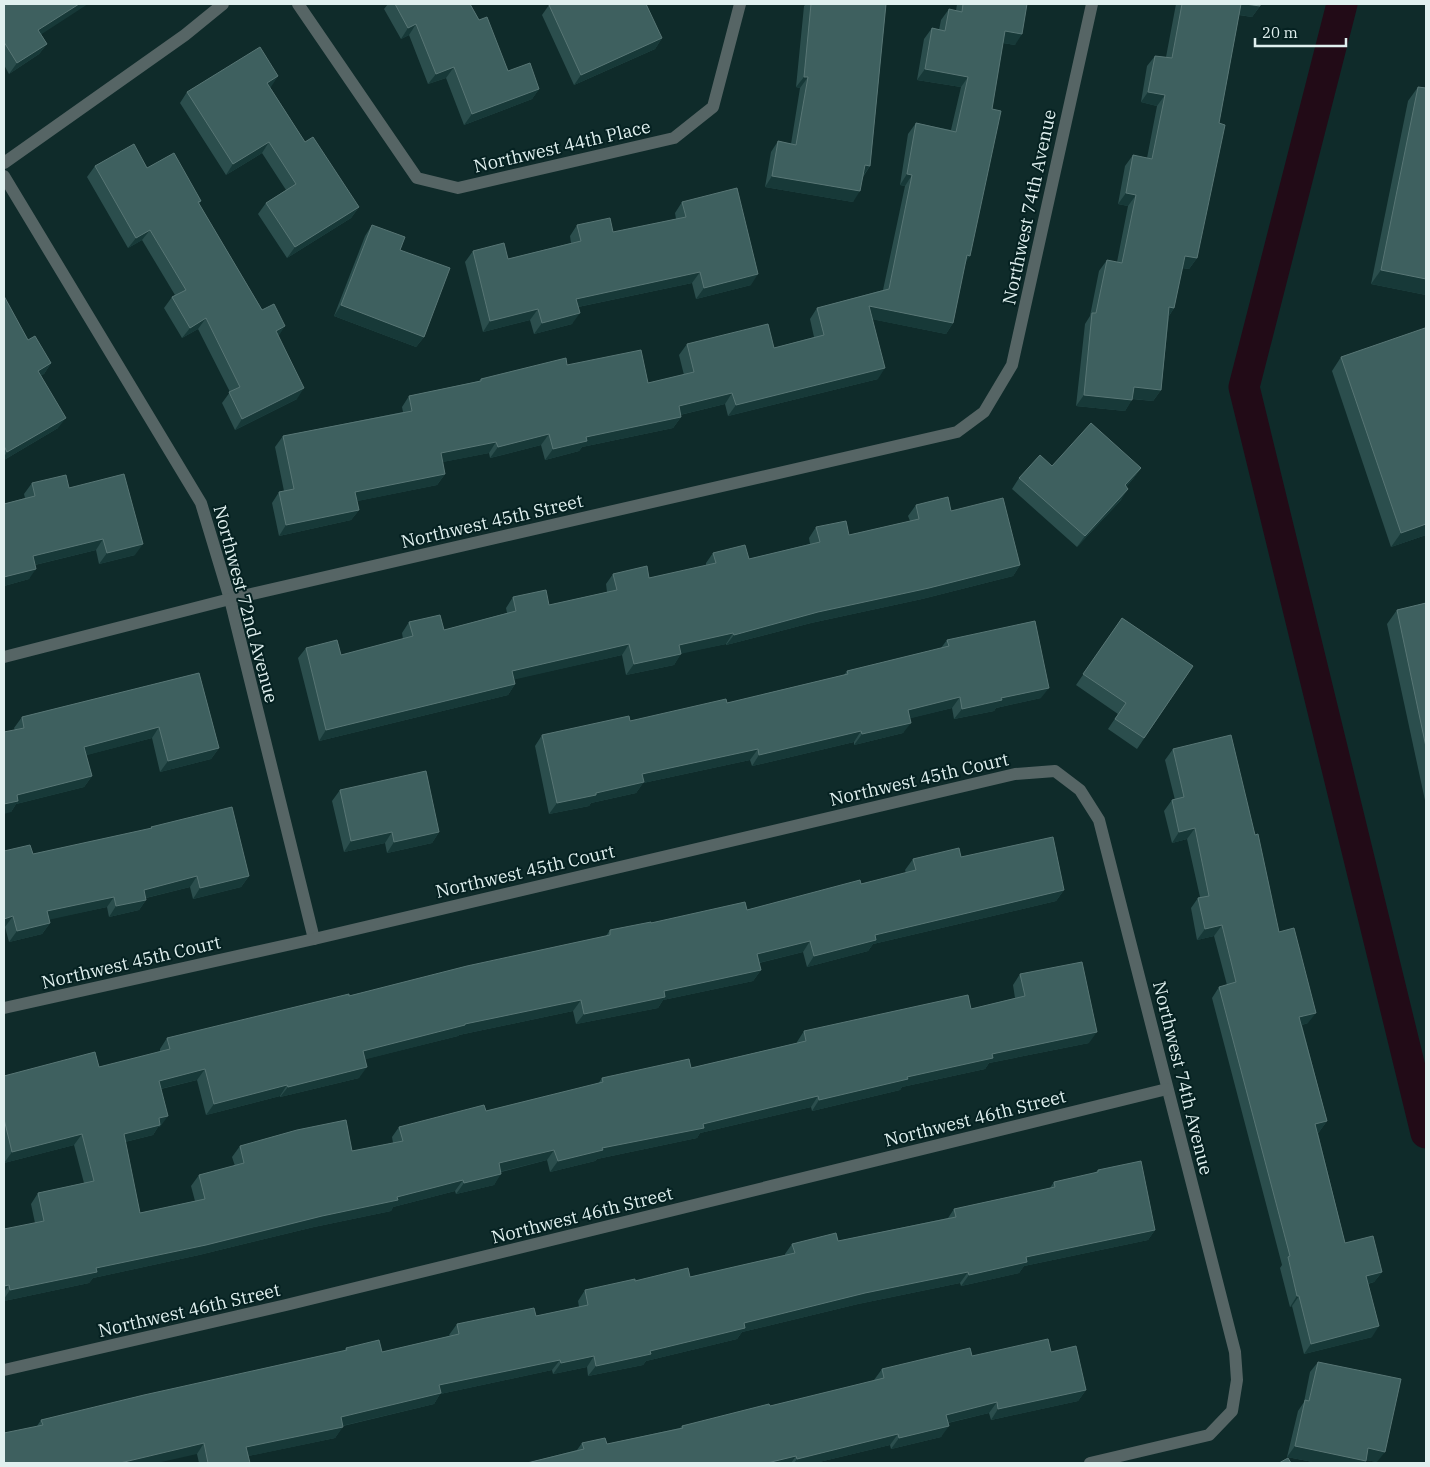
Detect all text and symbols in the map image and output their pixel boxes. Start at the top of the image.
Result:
scale bar [1255,15,1346,47]
text: 20 m [1262,23,1298,42]
street label: Northwest 74th Avenue [997,107,1061,307]
street label: Northwest 44th Place [471,114,653,178]
street label: Northwest 45th Street [399,489,585,553]
street label: Northwest 72nd Avenue [209,503,283,705]
street label: Northwest 45th Court [827,747,1011,811]
street label: Northwest 45th Court [433,839,617,903]
street label: Northwest 45th Court [39,930,223,994]
street label: Northwest 74th Avenue [1148,979,1218,1177]
street label: Northwest 46th Street [882,1084,1068,1152]
street label: Northwest 46th Street [489,1181,675,1249]
street label: Northwest 46th Street [96,1278,282,1342]

